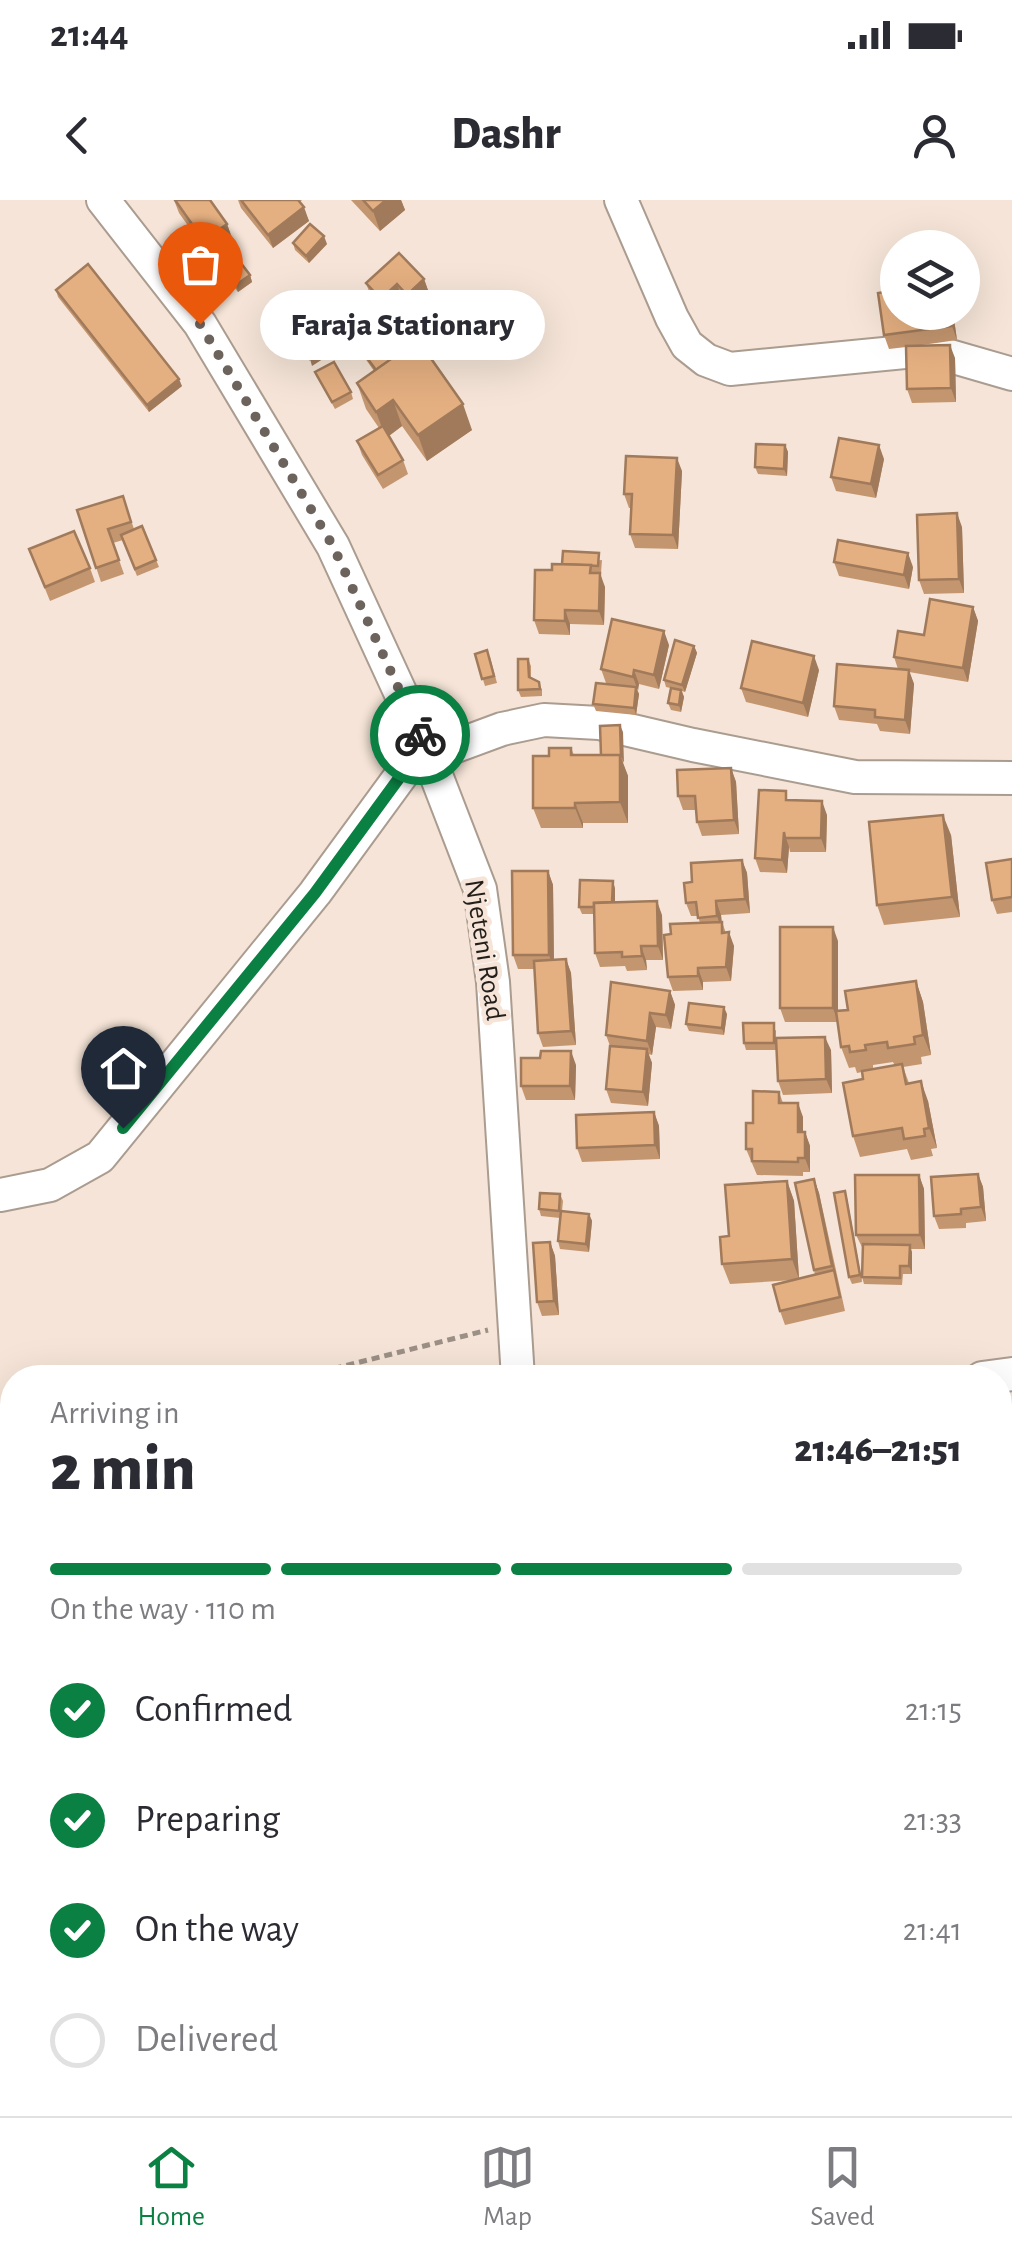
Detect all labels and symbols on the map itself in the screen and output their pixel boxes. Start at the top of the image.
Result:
pin [158,222,243,325]
callout: Faraja Stationary [260,289,545,359]
courier [370,685,470,785]
street label: Njeteni Road [459,877,509,1023]
pin [81,1026,166,1129]

